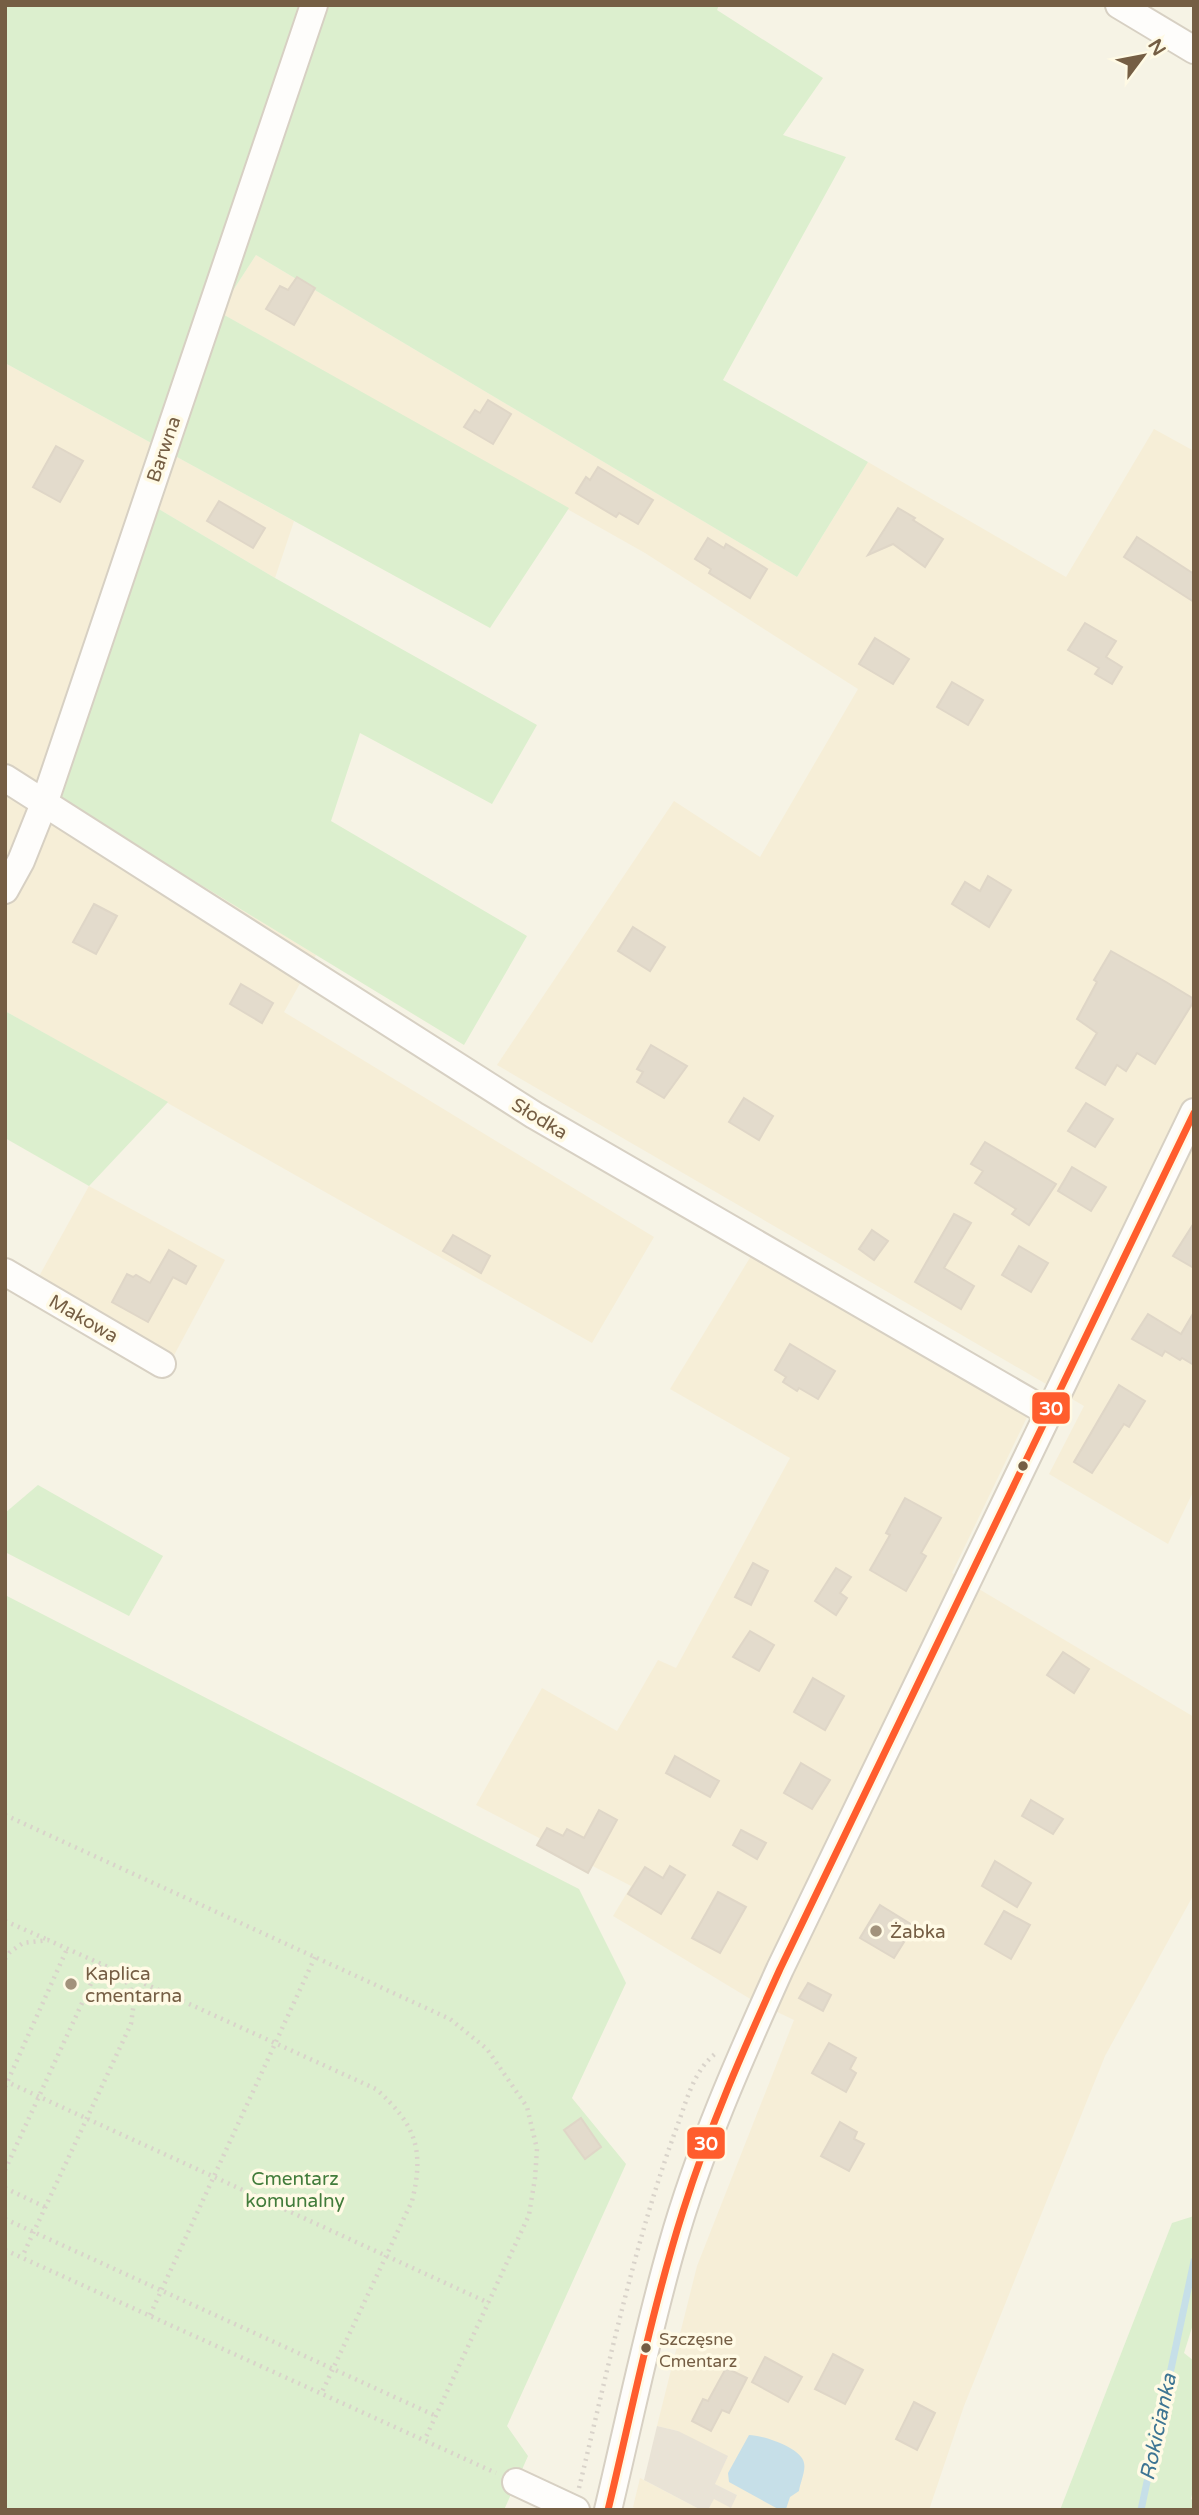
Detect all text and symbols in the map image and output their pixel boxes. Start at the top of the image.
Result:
north arrow [1108,21,1178,91]
text: N [1143,35,1170,60]
street label: Barwna [142,413,185,485]
street label: Słodka [508,1094,571,1144]
street label: Makowa [45,1290,122,1347]
line badge: 30 [1031,1391,1071,1425]
text: 30 [1039,1398,1063,1420]
unlabelled marker [1016,1459,1030,1473]
place label: Żabka [890,1921,946,1943]
marker: Żabka [868,1923,884,1939]
place label: Kaplica cmentarna [85,1963,182,2007]
marker: Kaplica cmentarna [63,1976,79,1992]
line badge: 30 [686,2126,726,2160]
text: 30 [694,2133,718,2155]
park label: Cmentarz komunalny [245,2168,345,2212]
place label: Szczęsne Cmentarz [659,2329,737,2372]
marker: Szczęsne Cmentarz [639,2341,653,2355]
water label: Rokicianka [1135,2370,1182,2483]

